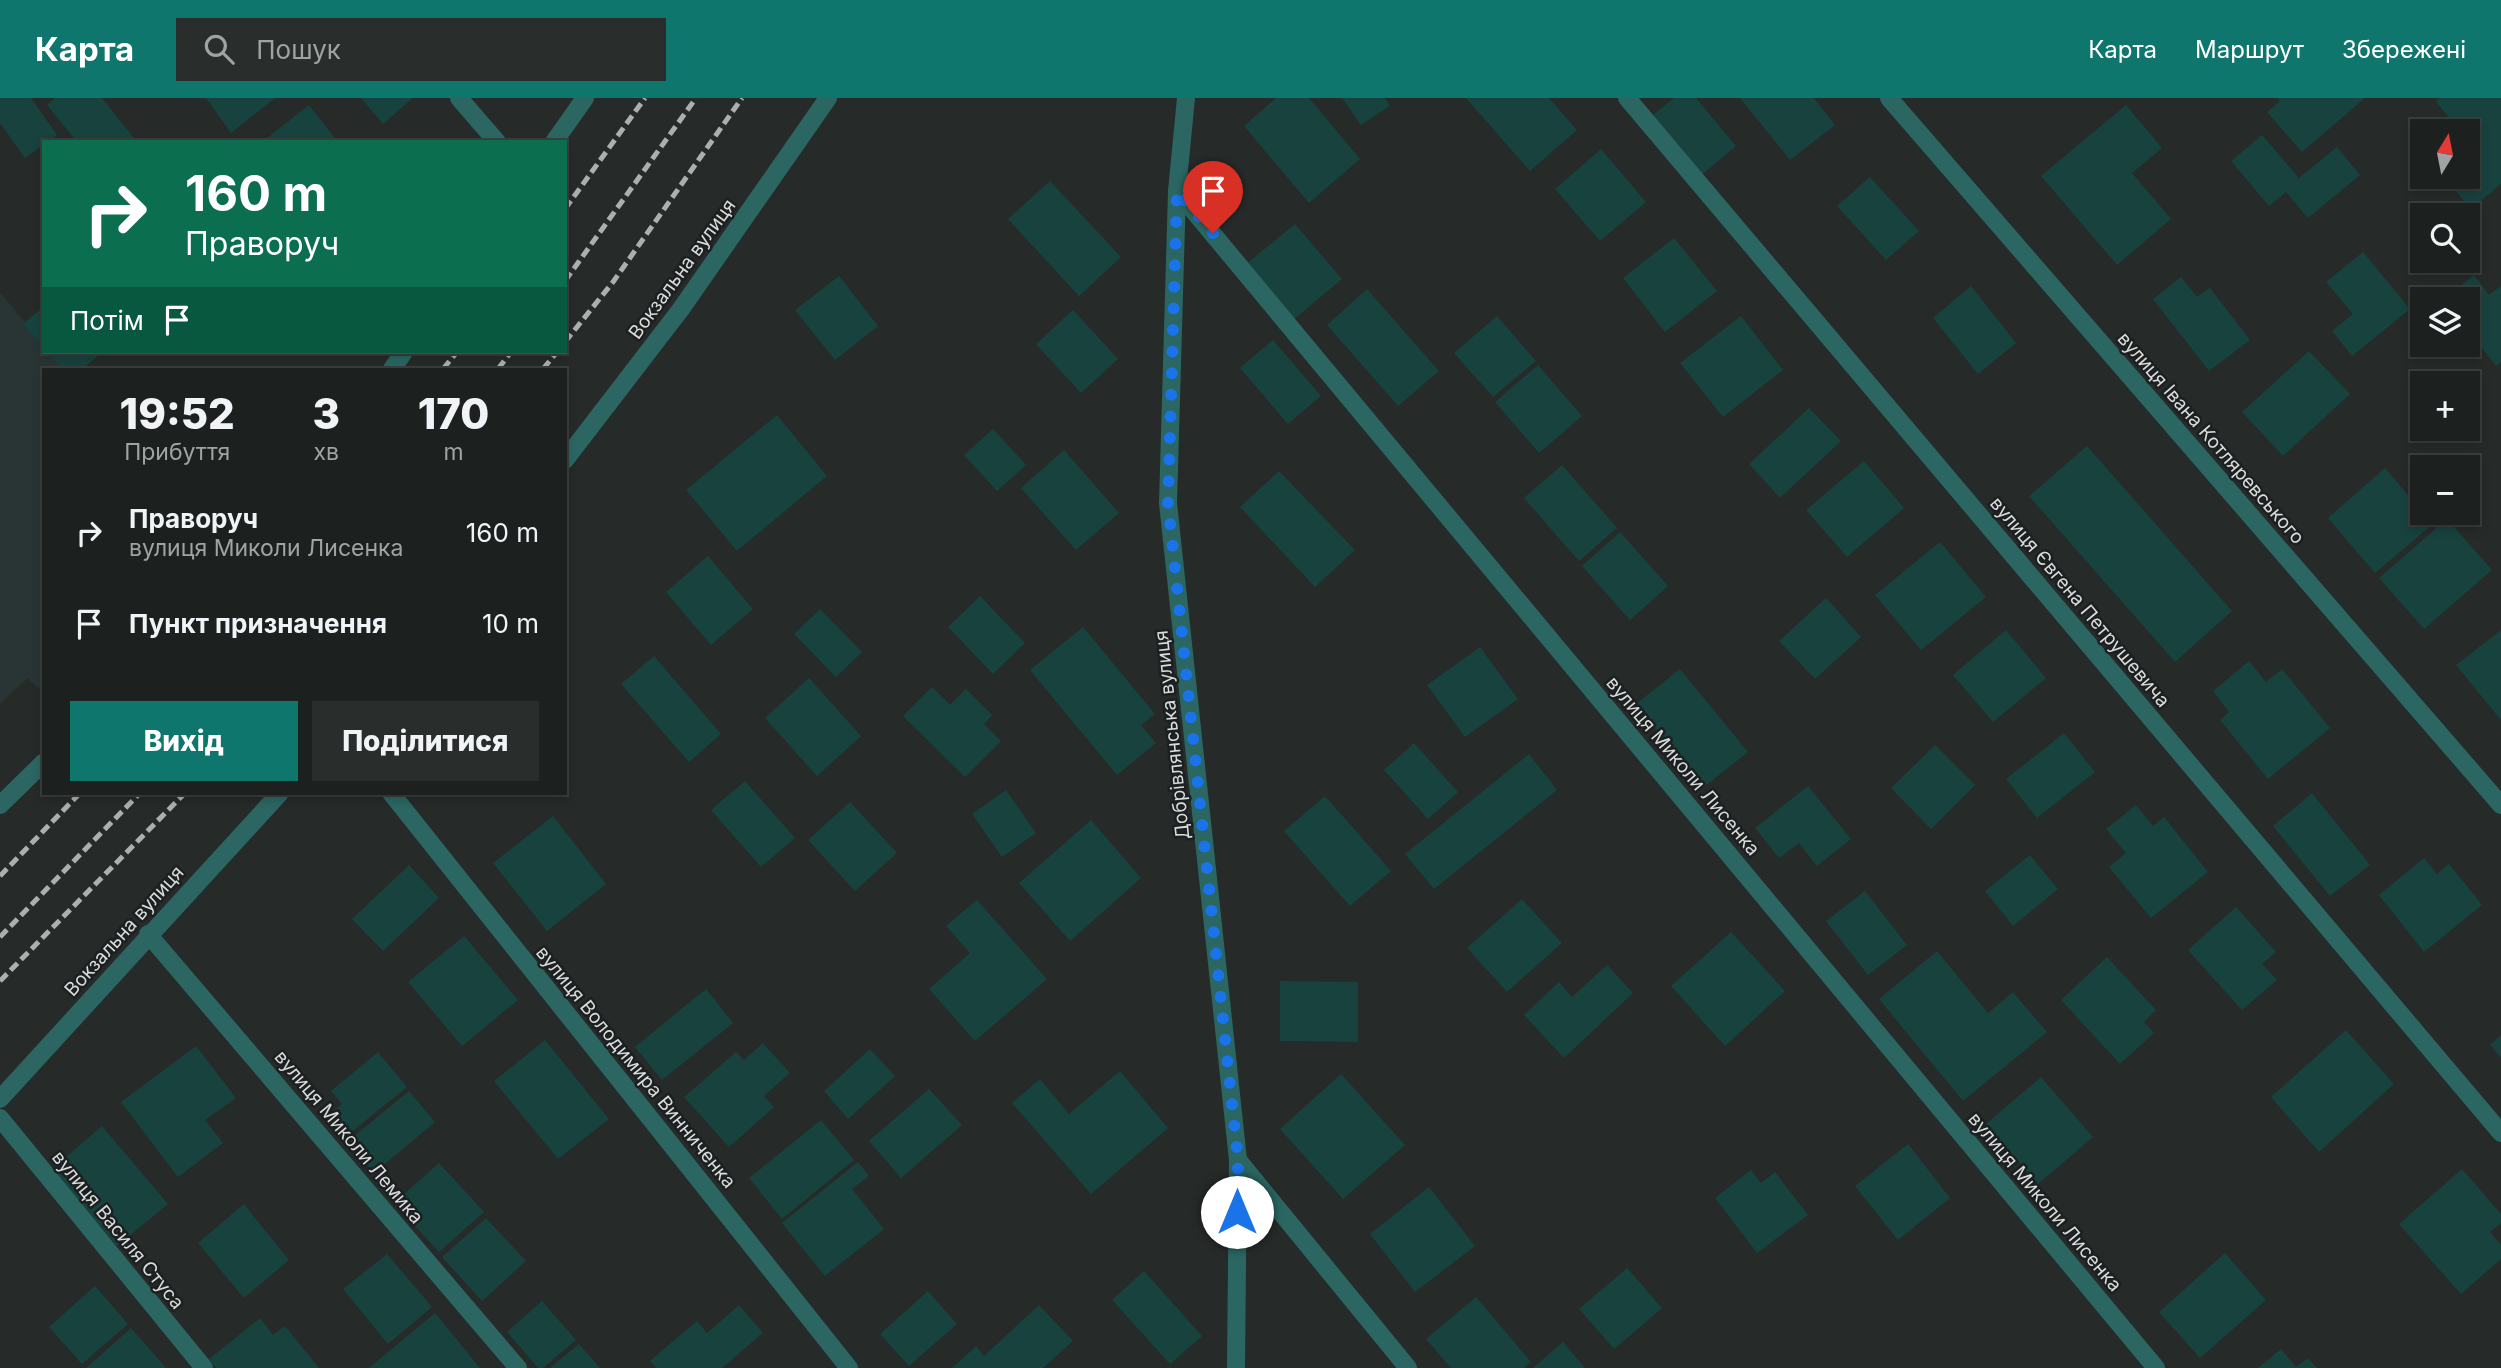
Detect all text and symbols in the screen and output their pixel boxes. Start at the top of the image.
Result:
search box [176,18,666,81]
text: Карта [35,29,134,69]
icon: search [200,30,238,68]
text: Пошук [256,34,341,65]
text: Карта [2088,35,2157,64]
text: Маршрут [2195,35,2304,64]
text: Збережені [2342,35,2466,64]
north arrow [2410,119,2480,189]
map controls [2410,119,2480,525]
pin [1183,161,1243,233]
text: 160 m [185,164,327,223]
icon: right [70,168,161,259]
icon: arrive [1194,172,1232,210]
street label: Вокзальна вулиця [624,195,740,343]
button: search [2410,203,2480,273]
text: Праворуч [185,224,339,263]
button: layers [2410,287,2480,357]
icon: arrive [158,301,196,339]
text: Потім [70,305,144,336]
street label: вулиця Івана Котляревського [2113,327,2309,549]
button: + [2410,371,2480,441]
text: 19:52 [120,388,235,439]
text: 3 [313,388,340,439]
text: 170 [418,388,489,439]
text: Прибуття [124,438,230,466]
text: хв [314,438,339,466]
text: m [443,438,464,466]
button: − [2410,455,2480,525]
street label: вулиця Євгена Петрушевича [1985,492,2175,712]
text: Праворуч [129,503,258,534]
icon: right [70,514,108,552]
text: 160 m [466,517,539,548]
text: вулиця Миколи Лисенка [129,534,403,562]
icon: arrive [70,605,108,643]
text: Пункт призначення [129,608,387,639]
text: 10 m [482,608,539,639]
street label: Добрівлянська вулиця [1150,629,1194,841]
street label: вулиця Миколи Лисенка [1601,672,1765,860]
button: Вихід [70,701,298,781]
button: Поділитися [312,701,539,781]
street label: Вокзальна вулиця [60,861,188,1001]
street label: вулиця Володимира Винниченка [531,941,741,1193]
street label: вулиця Миколи Лемика [270,1046,428,1228]
street label: вулиця Миколи Лисенка [1963,1108,2127,1296]
street label: вулиця Василя Стуса [47,1146,189,1314]
position arrow [1200,1175,1274,1249]

